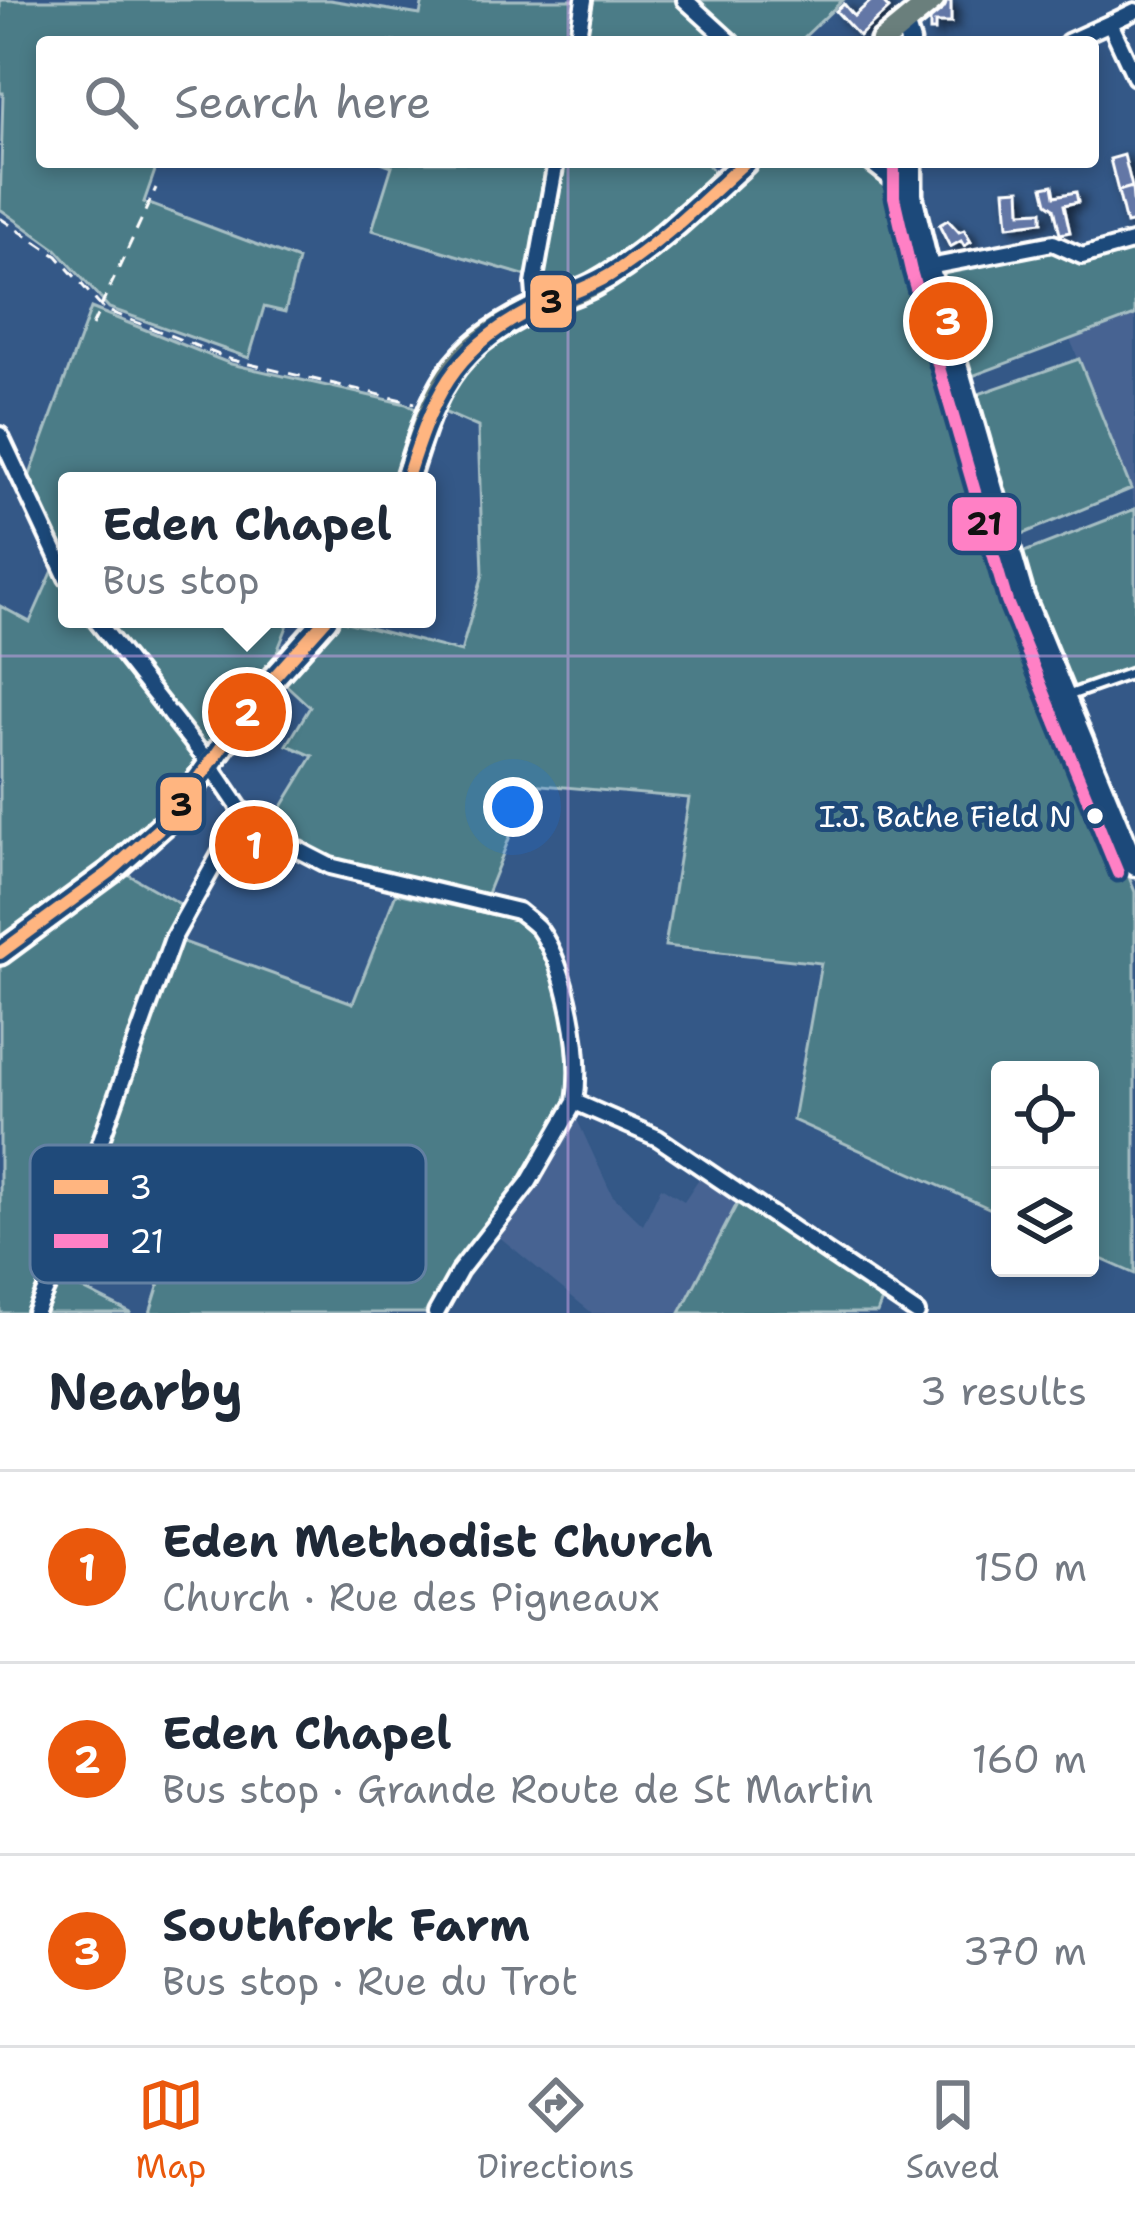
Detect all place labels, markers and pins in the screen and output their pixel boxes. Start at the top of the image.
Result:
pin: 3 [909,276,987,366]
pin: 2 [208,667,286,757]
place label: I.J. Bathe Field N [819,796,1072,837]
pin: 1 [215,800,293,890]
marker: I.J. Bathe Field N [1084,805,1106,827]

